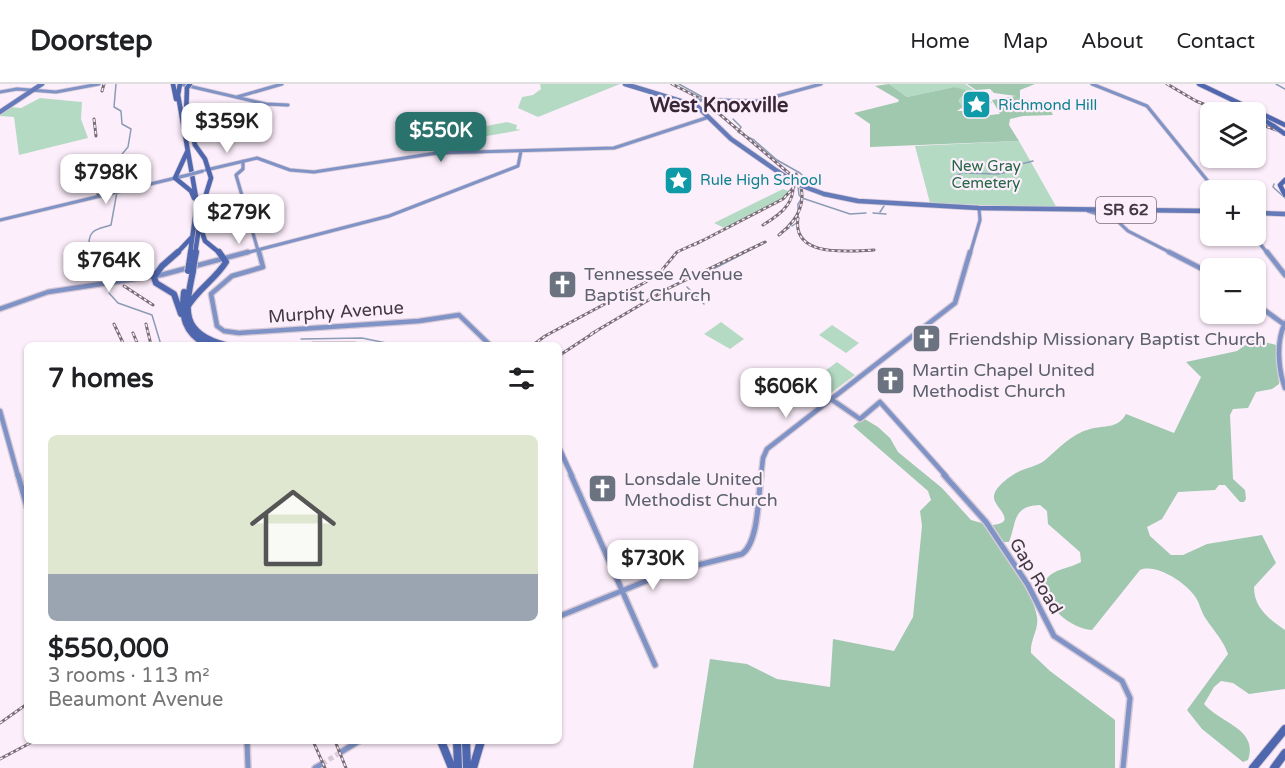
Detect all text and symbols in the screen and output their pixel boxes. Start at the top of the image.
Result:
text: Doorstep [30,24,153,58]
text: Home [910,29,970,54]
text: Map [1003,29,1048,54]
text: About [1081,29,1143,54]
text: Contact [1176,29,1255,54]
place icon: Richmond Hill [961,89,993,121]
district label: West Knoxville [650,94,788,118]
place label: Richmond Hill [998,96,1097,114]
map controls [1200,102,1266,324]
button: layers [1200,102,1266,168]
pin: $359K [185,103,269,154]
text: $359K [195,110,259,134]
pin: $550K [399,112,483,163]
text: $550K [409,119,473,143]
pin: $798K [64,154,148,205]
park label: New Gray Cemetery [951,157,1021,192]
text: $798K [74,161,138,185]
place icon: Rule High School [663,164,695,196]
place label: Rule High School [700,171,822,189]
button: + [1200,180,1266,246]
pin: $279K [197,194,281,245]
road number: SR 62 [1096,197,1156,223]
text: $279K [207,201,271,225]
pin: $764K [67,242,151,293]
text: $764K [77,249,141,273]
button: − [1200,258,1266,324]
place label: Tennessee Avenue Baptist Church [584,263,743,306]
church icon: Tennessee Avenue Baptist Church [547,268,579,300]
street label: Murphy Avenue [267,296,405,328]
church icon: Friendship Missionary Baptist Church [911,323,943,355]
place label: Friendship Missionary Baptist Church [948,328,1266,350]
place label: Martin Chapel United Methodist Church [912,359,1095,402]
icon: filters [505,362,538,395]
text: 7 homes [48,363,154,394]
church icon: Martin Chapel United Methodist Church [875,364,907,396]
pin: $606K [744,368,828,419]
text: $606K [754,375,818,399]
place label: Lonsdale United Methodist Church [624,468,778,511]
church icon: Lonsdale United Methodist Church [587,473,619,505]
icon: home [239,474,347,582]
street label: Gap Road [1005,534,1067,618]
pin: $730K [611,540,695,591]
text: $730K [621,547,685,571]
text: $550,000 [48,633,169,664]
text: 3 rooms · 113 m² [48,664,210,688]
text: Beaumont Avenue [48,688,223,712]

